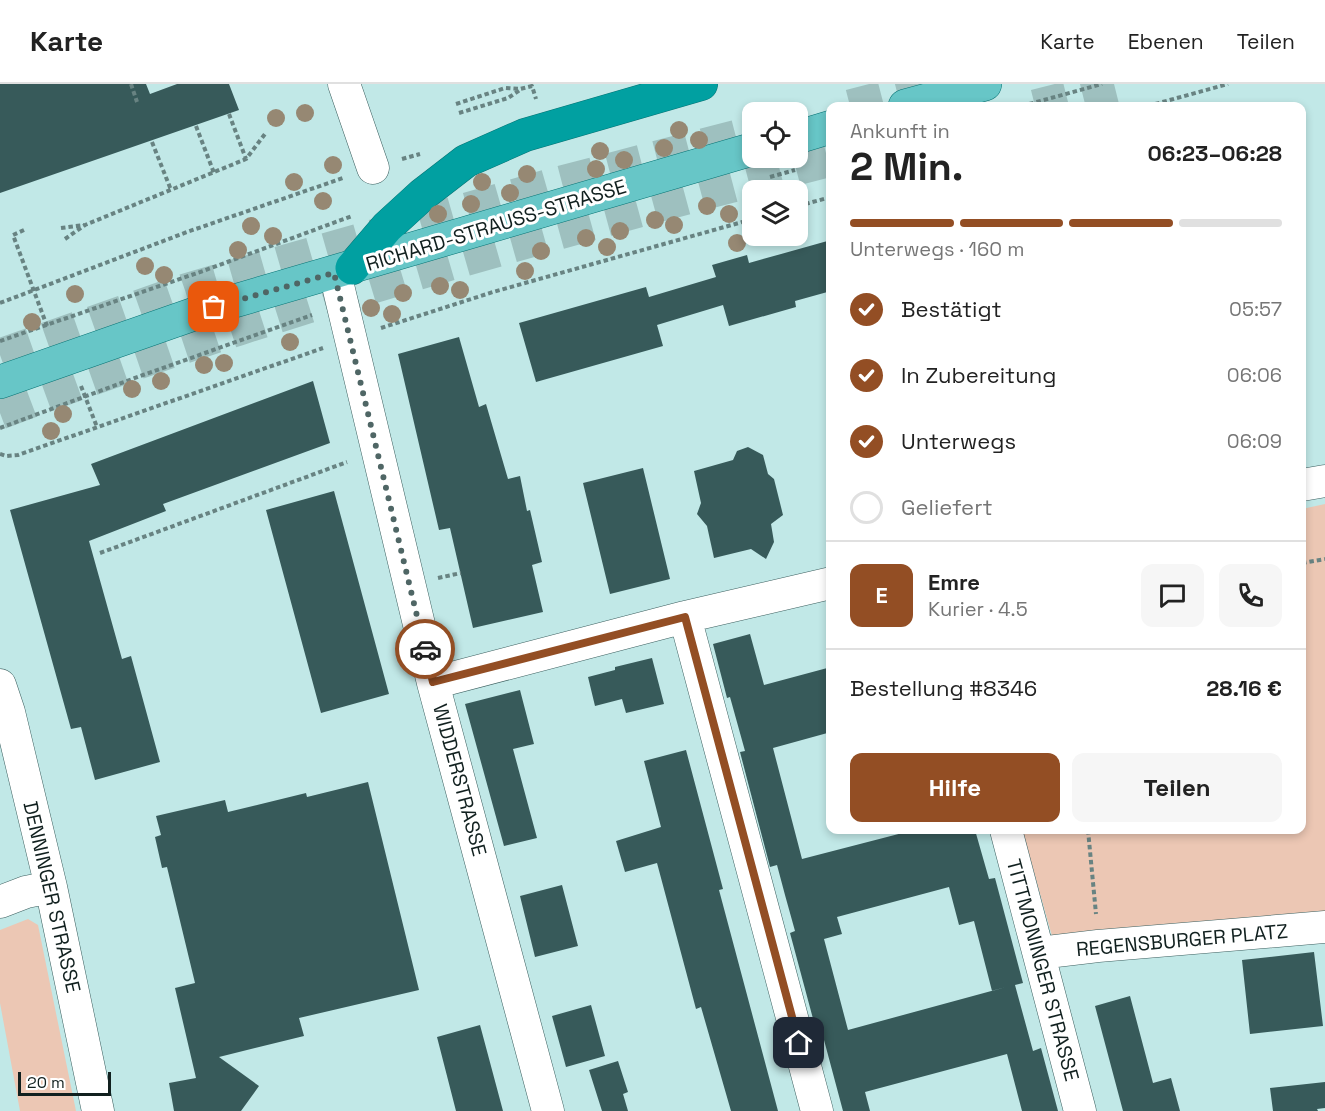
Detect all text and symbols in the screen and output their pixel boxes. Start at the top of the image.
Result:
text: Karte [30,23,103,59]
text: Karte [1040,28,1095,55]
text: Ebenen [1128,28,1204,55]
text: Teilen [1237,28,1295,55]
map controls [742,102,808,246]
button: locate [742,102,808,168]
text: Ankunft in [850,118,950,144]
text: 06:23–06:28 [1148,139,1282,167]
text: 2 Min. [850,142,964,191]
street label: RICHARD-STRAUSS-STRASSE [363,173,629,277]
button: layers [742,180,808,246]
text: Unterwegs · 160 m [850,236,1024,262]
pin [188,281,239,332]
icon: bag [197,290,230,323]
icon: check [850,293,883,326]
text: Bestätigt [901,295,1002,323]
text: 05:57 [1229,296,1282,322]
icon: check [850,359,883,392]
text: In Zubereitung [901,361,1056,389]
text: 06:06 [1227,362,1282,388]
icon: check [850,425,883,458]
text: Unterwegs [901,427,1016,455]
text: 06:09 [1227,428,1282,454]
text: Geliefert [901,493,993,521]
button: chat [1141,564,1204,627]
button: phone [1219,564,1282,627]
text: Emre [928,568,980,596]
text: E [875,581,888,609]
text: Kurier · 4.5 [928,596,1028,622]
courier [395,619,455,679]
icon: car [409,633,442,666]
text: Bestellung #8346 [850,674,1037,702]
text: 28.16 € [1206,674,1282,702]
street label: WIDDERSTRASSE [427,701,493,859]
button: Hilfe [850,753,1060,822]
button: Teilen [1072,753,1282,822]
street label: DENNINGER STRASSE [17,799,87,995]
street label: TITTMONINGER STRASSE [1001,856,1085,1084]
street label: REGENSBURGER PLATZ [1075,918,1289,962]
pin [773,1017,824,1068]
icon: home [782,1026,815,1059]
scale bar [18,1069,111,1096]
text: 20 m [27,1072,65,1093]

